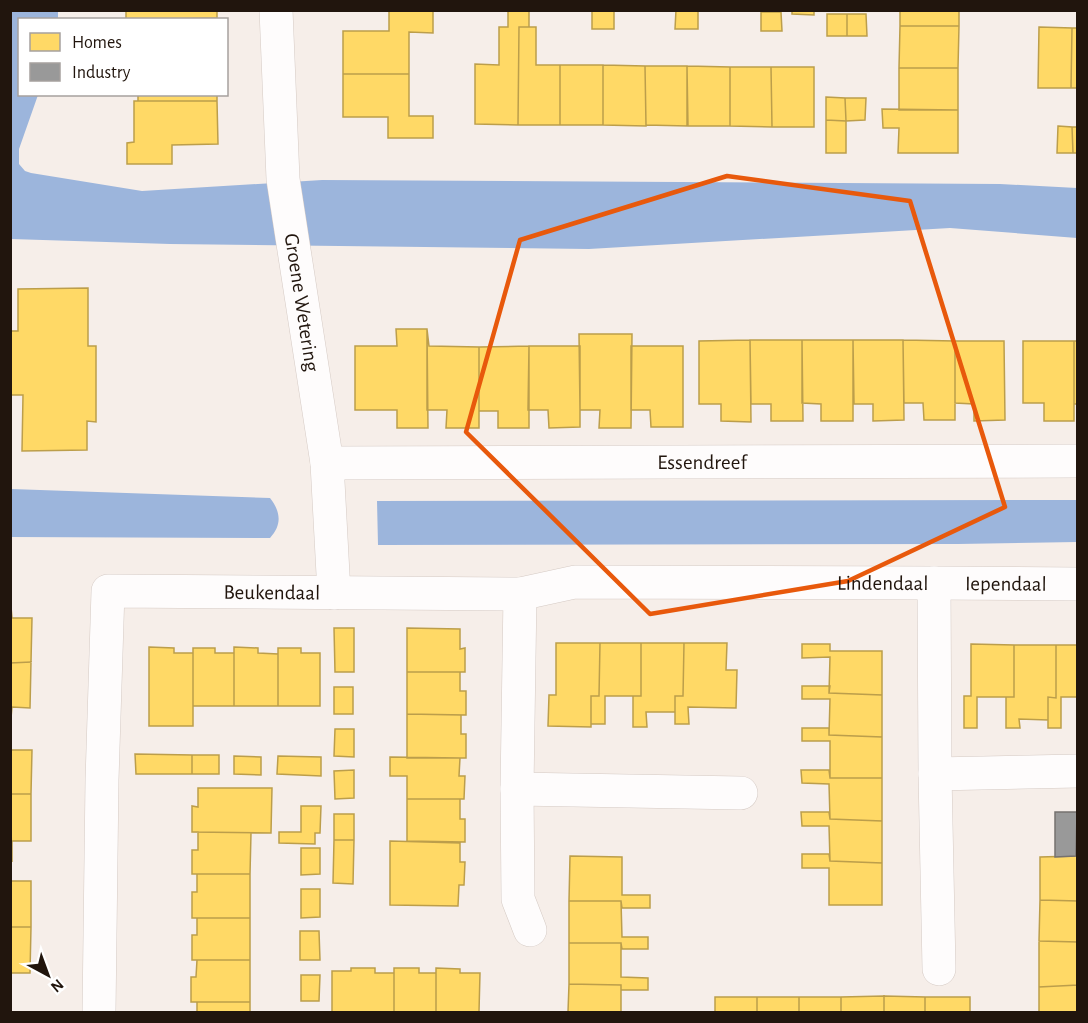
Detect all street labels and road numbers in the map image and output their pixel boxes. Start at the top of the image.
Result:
street label: Groene Wetering [281,232,323,374]
street label: Essendreef [657,451,748,473]
street label: Lindendaal [837,572,929,593]
street label: Iependaal [965,573,1047,594]
street label: Beukendaal [223,581,320,603]

